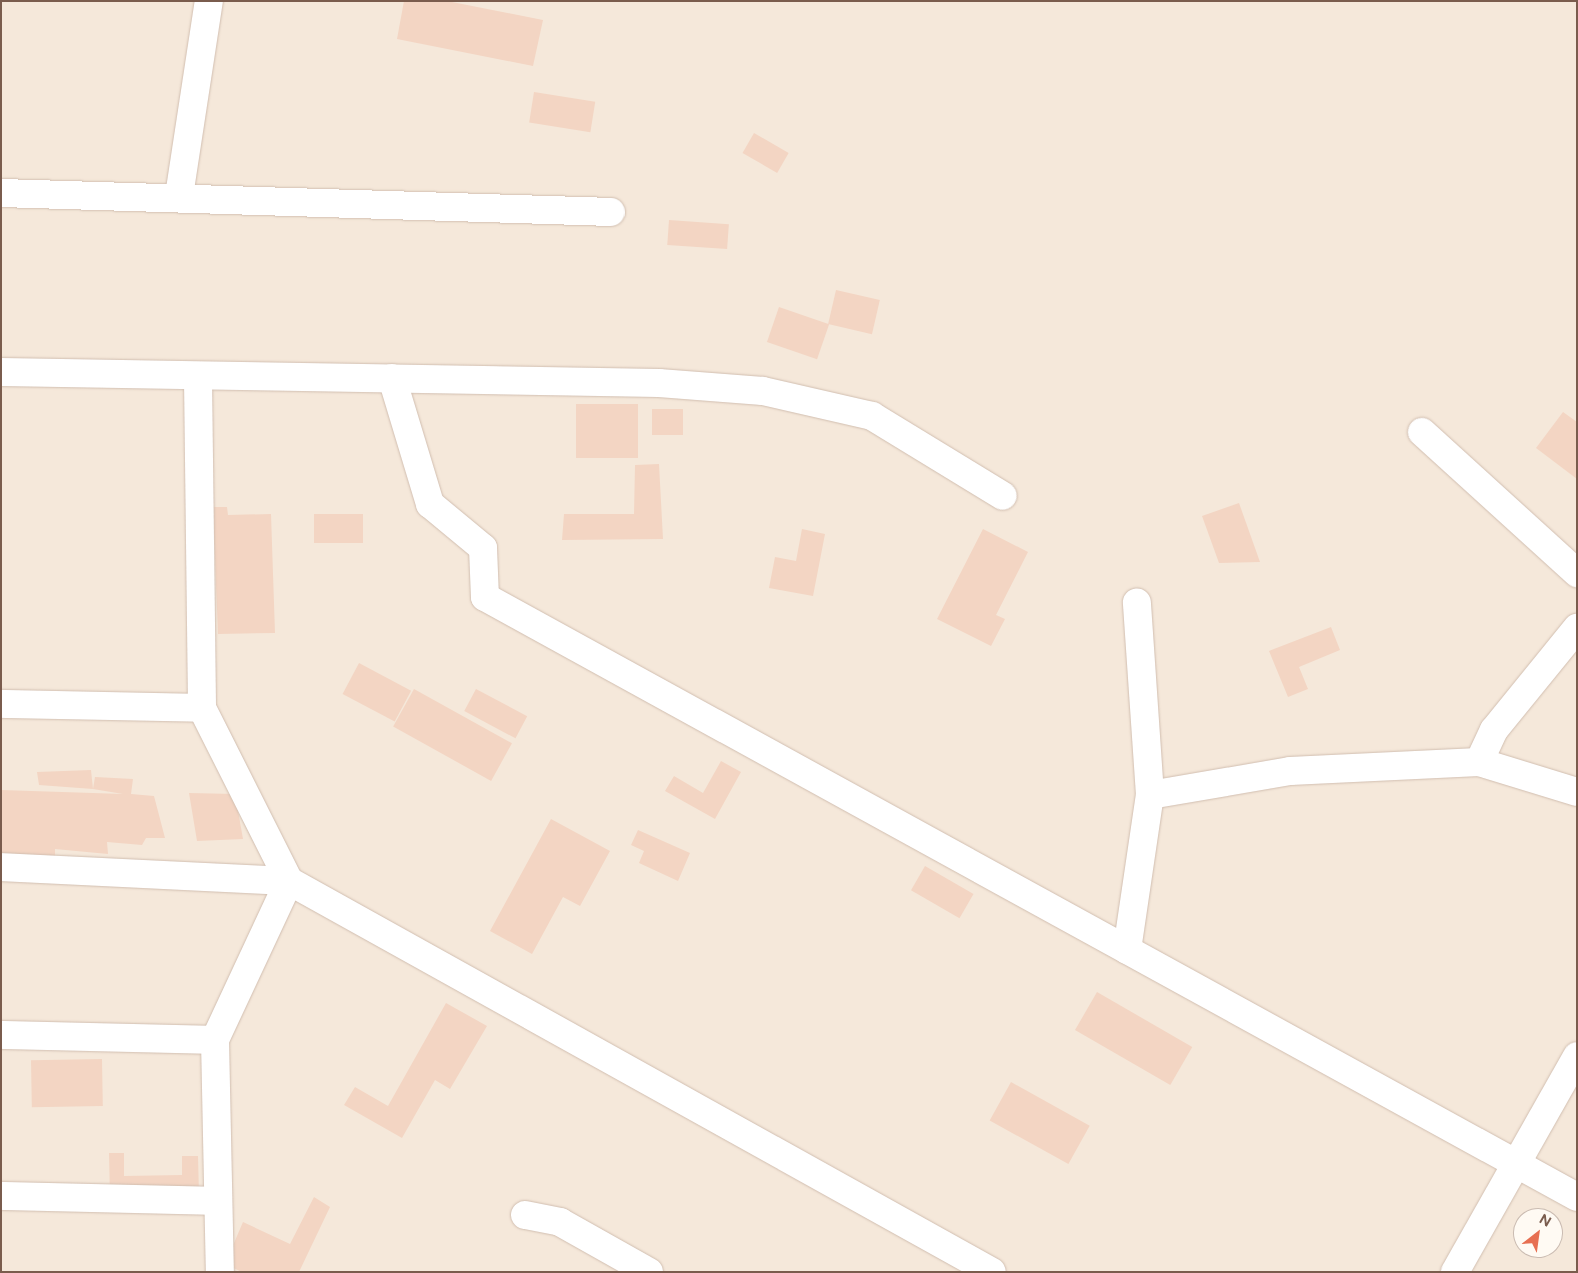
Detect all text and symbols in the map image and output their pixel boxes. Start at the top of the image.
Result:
north arrow [1513,1208,1563,1258]
text: N [1536,1210,1554,1231]

